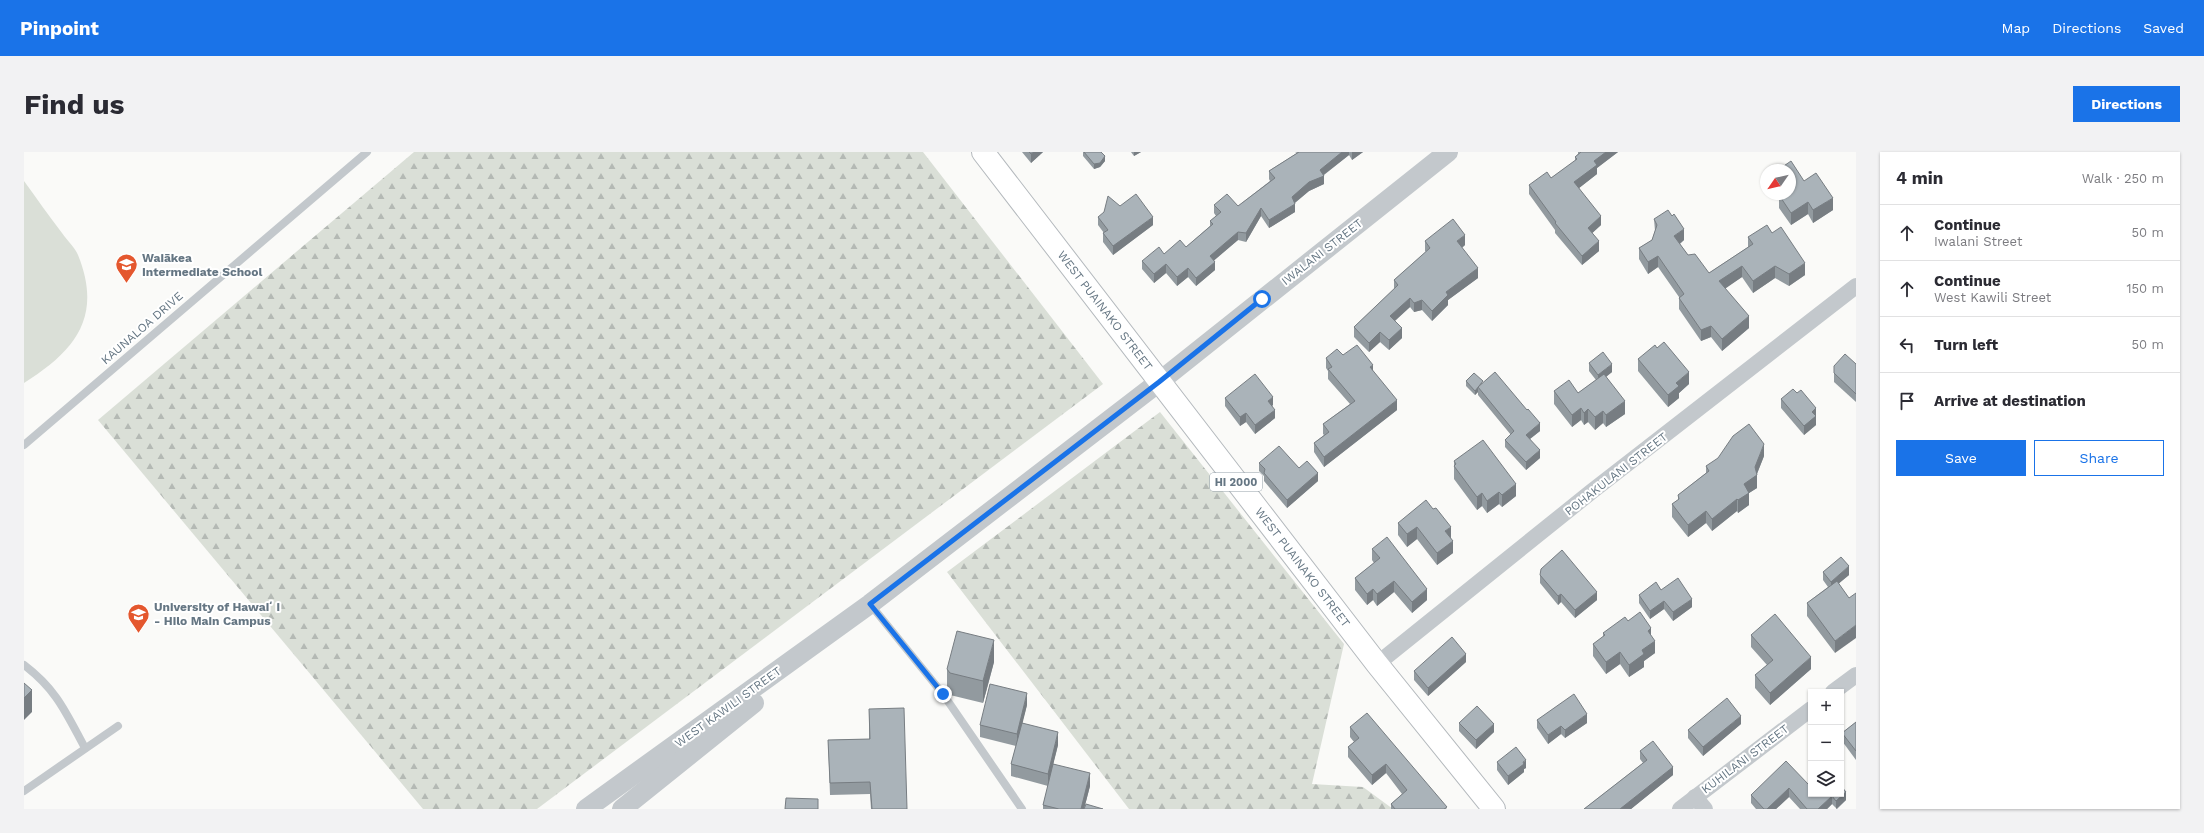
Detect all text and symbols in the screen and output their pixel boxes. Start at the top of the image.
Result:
text: Pinpoint [20,17,99,40]
text: Map [2002,20,2030,36]
text: Directions [2052,20,2121,36]
text: Saved [2143,20,2184,36]
button: Directions [2073,86,2180,122]
text: Find us [24,88,124,121]
north arrow [1760,164,1796,200]
text: 4 min [1896,168,1943,188]
text: Walk · 250 m [2082,171,2164,186]
street label: IWALANI STREET [1279,216,1365,288]
text: Continue [1934,216,2001,234]
icon: ahead [1896,222,1918,244]
text: 50 m [2132,225,2164,240]
text: Iwalani Street [1934,234,2022,249]
street label: WEST PUAINAKO STREET [1055,248,1155,373]
place label: Waiākea Intermediate School [142,251,262,279]
school or university icon: Waiākea Intermediate School [113,252,139,285]
text: Continue [1934,272,2001,290]
icon: ahead [1896,278,1918,300]
text: 150 m [2126,281,2164,296]
street label: KAUNALOA DRIVE [98,289,186,367]
route start [1253,290,1271,308]
text: West Kawili Street [1934,290,2051,305]
icon: left [1896,334,1918,356]
text: Turn left [1934,336,1998,354]
text: 50 m [2132,337,2164,352]
icon: arrive [1896,390,1918,412]
text: Arrive at destination [1934,392,2086,410]
street label: POHAKULANI STREET [1562,430,1670,518]
button: Save [1896,440,2026,476]
button: Share [2034,440,2164,476]
road number: HI 2000 [1210,473,1262,491]
street label: WEST PUAINAKO STREET [1252,505,1353,630]
place label: University of Hawaiʻi - Hilo Main Campus [154,600,280,628]
school or university icon: University of Hawaiʻi - Hilo Main Campus [125,601,151,634]
street label: WEST KAWILI STREET [672,664,784,750]
route end [934,685,952,703]
map controls [1808,689,1844,797]
button: + [1808,689,1844,725]
street label: KUHILANI STREET [1699,722,1791,796]
button: − [1808,725,1844,761]
button: layers [1808,761,1844,797]

